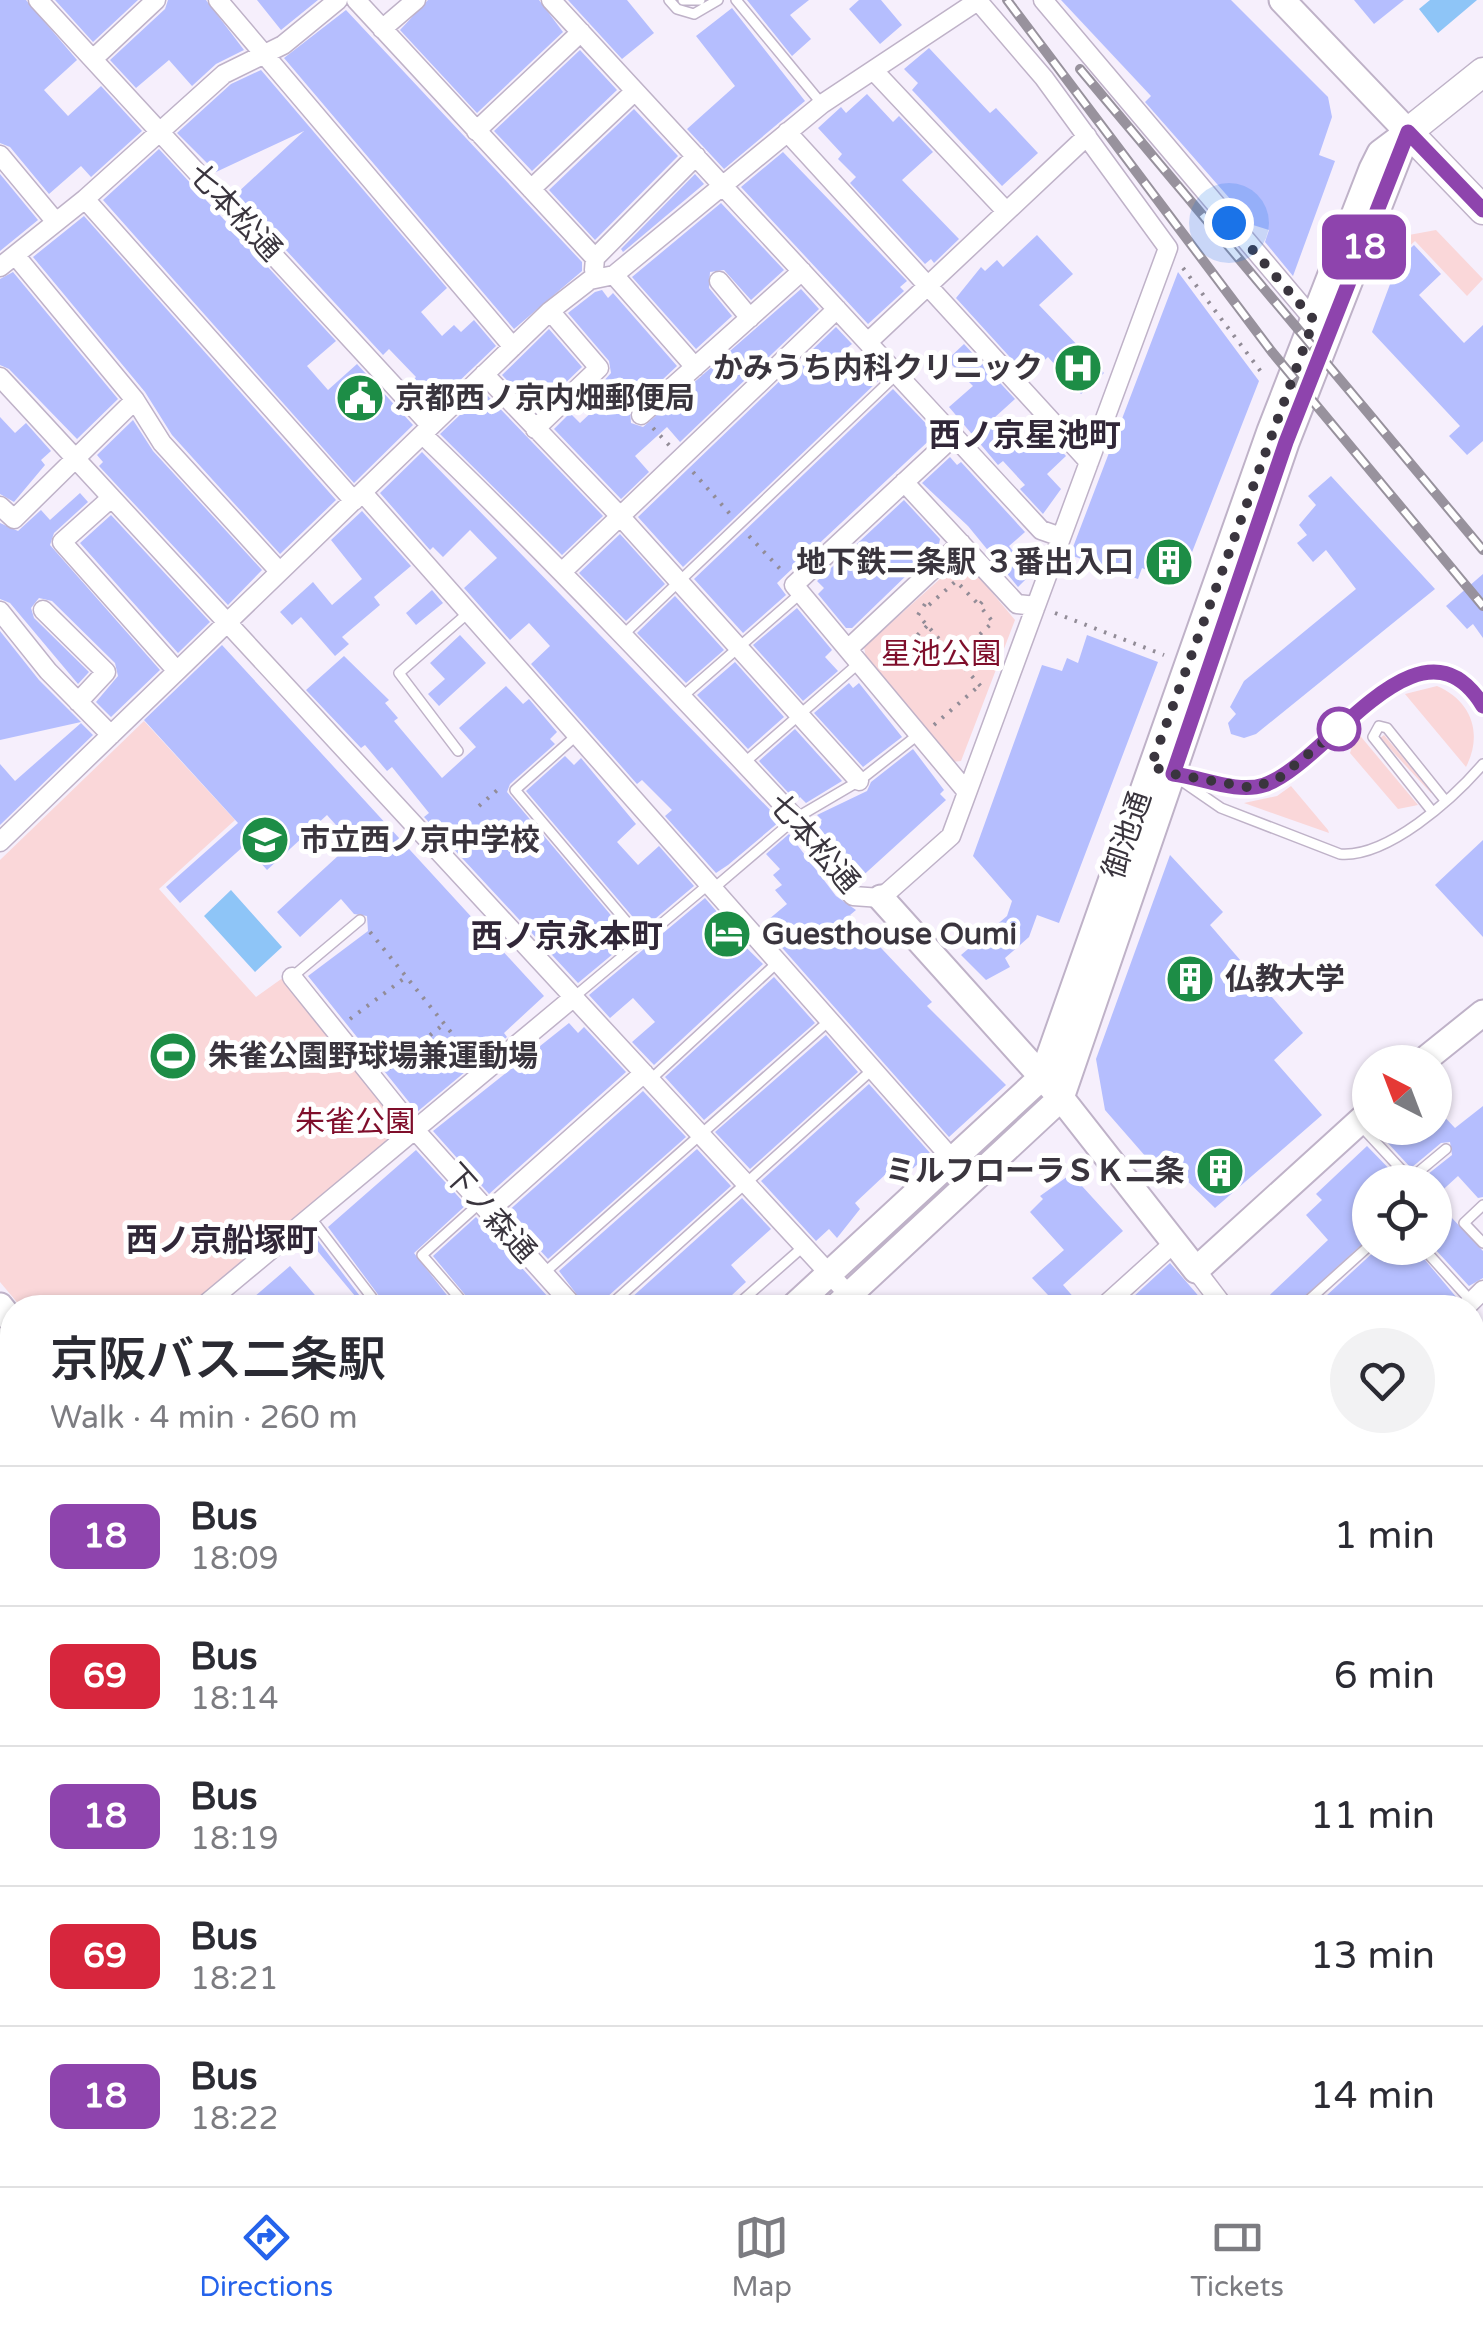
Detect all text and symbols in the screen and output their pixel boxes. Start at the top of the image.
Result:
street label: 七本松通 [180,156,289,269]
your location [1204,198,1254,248]
line badge: 18 [1319,214,1409,280]
text: 18 [1342,226,1386,268]
hospital icon: かみうち内科クリニック [1052,342,1104,394]
place label: かみうち内科クリニック [713,350,1043,387]
public building icon: 京都西ノ京内畑郵便局 [334,372,386,424]
place label: 京都西ノ京内畑郵便局 [395,380,695,417]
district label: 西ノ京星池町 [929,417,1121,455]
building icon: 地下鉄二条駅 ３番出入口 [1143,536,1195,588]
place label: 地下鉄二条駅 ３番出入口 [796,544,1134,581]
park label: 星池公園 [881,636,1001,673]
unlabelled marker [1318,708,1360,750]
street label: 七本松通 [760,786,867,901]
street label: 御池通 [1095,787,1160,884]
school or university icon: 市立西ノ京中学校 [239,814,291,866]
place label: 市立西ノ京中学校 [300,822,540,859]
hotel icon: Guesthouse Oumi [701,908,753,960]
place label: Guesthouse Oumi [762,916,1017,953]
district label: 西ノ京永本町 [471,918,663,956]
building icon: 仏教大学 [1164,953,1216,1005]
place label: 仏教大学 [1225,961,1345,998]
sports icon: 朱雀公園野球場兼運動場 [147,1030,199,1082]
place label: 朱雀公園野球場兼運動場 [208,1038,538,1075]
north arrow [1352,1045,1452,1145]
map controls [1352,1045,1452,1265]
park label: 朱雀公園 [295,1104,415,1141]
building icon: ミルフローラＳＫ二条 [1194,1145,1246,1197]
place label: ミルフローラＳＫ二条 [885,1153,1185,1190]
street label: 下ノ森通 [436,1156,544,1270]
button: locate [1352,1165,1452,1265]
district label: 西ノ京船塚町 [126,1222,318,1260]
button: heart [1330,1328,1435,1433]
text: 京阪バス二条駅 [50,1332,386,1390]
text: Walk · 4 min · 260 m [50,1399,358,1437]
text: Bus [190,1494,257,1540]
text: 1 min [1334,1513,1435,1559]
text: 18 [83,1515,127,1557]
text: 18:09 [190,1540,279,1578]
text: Bus [190,1634,257,1680]
text: 6 min [1334,1653,1435,1699]
text: 69 [83,1655,127,1697]
text: 18:14 [190,1680,279,1718]
text: Bus [190,1774,257,1820]
text: 11 min [1310,1793,1435,1839]
text: 18 [83,1795,127,1837]
text: 18:19 [190,1820,279,1858]
text: Bus [190,1914,257,1960]
text: 13 min [1310,1933,1435,1979]
text: 69 [83,1935,127,1977]
text: 18:21 [190,1960,279,1998]
text: Bus [190,2054,257,2100]
text: 14 min [1310,2073,1435,2119]
text: 18 [83,2075,127,2117]
text: 18:22 [190,2100,279,2138]
tab: Directions [199,2210,333,2304]
tab: Map [731,2210,792,2304]
tab: Tickets [1190,2210,1284,2304]

